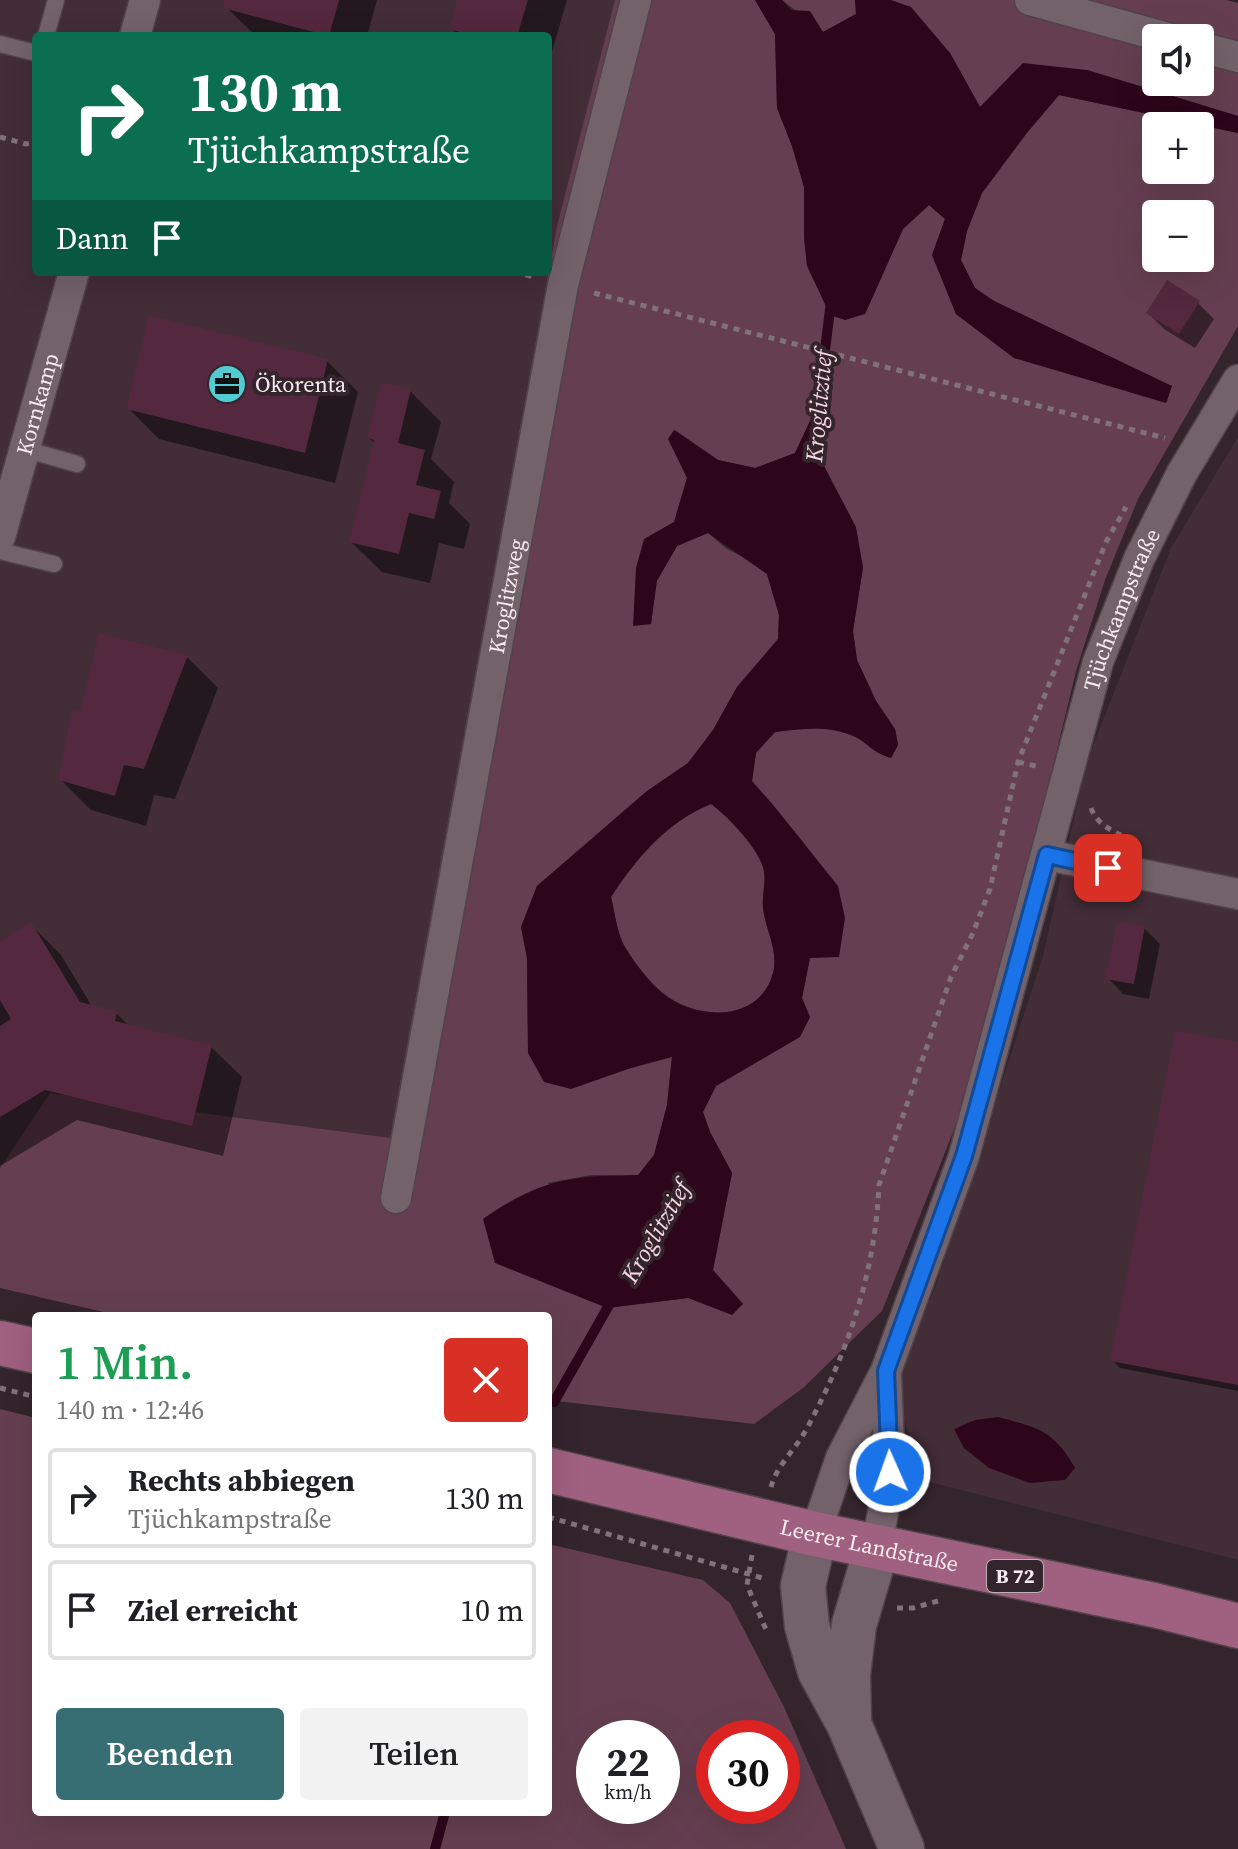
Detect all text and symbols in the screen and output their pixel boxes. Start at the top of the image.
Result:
map controls [1142,24,1214,272]
button: sound [1142,24,1214,96]
text: 130 m [188,53,342,130]
icon: right [56,64,160,168]
button: + [1142,112,1214,184]
text: Tjüchkampstraße [188,126,470,175]
button: − [1142,200,1214,272]
icon: arrive [145,216,189,260]
text: Dann [56,218,129,259]
water label: Kroglitztief [797,344,840,464]
street label: Kornkamp [9,350,66,458]
office icon: Ökorenta [206,363,248,405]
place label: Ökorenta [255,369,347,399]
street label: Tjüchkampstraße [1076,523,1167,694]
street label: Kroglitzweg [481,536,531,656]
pin [1074,834,1142,902]
icon: arrive [1086,846,1130,890]
water label: Kroglitztief [613,1170,700,1290]
text: 1 Min. [56,1329,193,1395]
button: close [444,1338,528,1422]
text: 140 m · 12:46 [56,1392,204,1428]
position arrow [848,1430,932,1514]
text: Rechts abbiegen [128,1460,355,1501]
icon: right [60,1476,104,1520]
text: 130 m [445,1478,524,1519]
text: Tjüchkampstraße [128,1501,332,1537]
street label: Leerer Landstraße [777,1511,961,1579]
road number: B 72 [987,1560,1043,1592]
icon: arrive [60,1588,104,1632]
text: Ziel erreicht [128,1590,297,1631]
text: 10 m [460,1590,524,1631]
button: Beenden [56,1708,284,1800]
button: Teilen [300,1708,528,1800]
speed limit sign: 30 [696,1720,800,1824]
text: 22 [606,1735,650,1789]
text: km/h [604,1778,652,1806]

